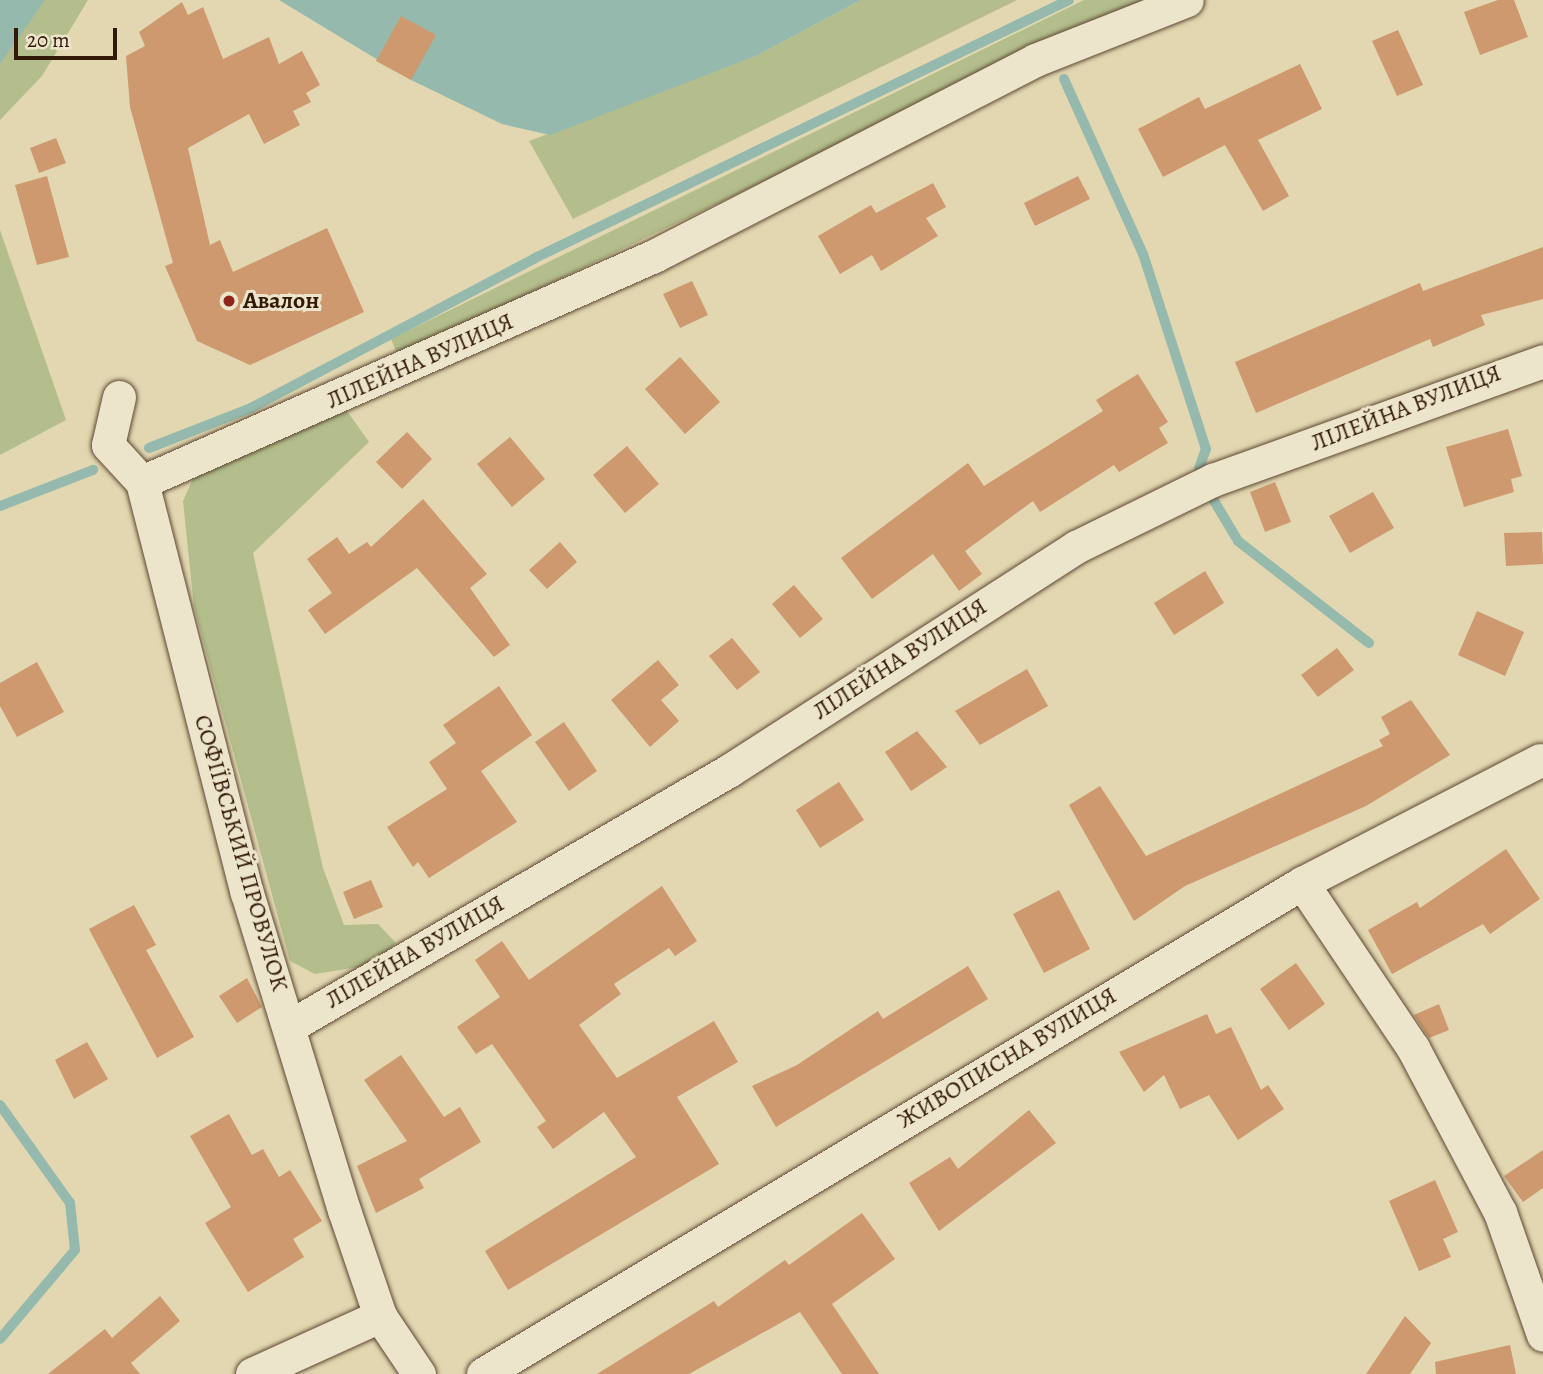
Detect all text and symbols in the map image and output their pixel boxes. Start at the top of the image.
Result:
scale bar [18,14,121,58]
text: 20 m [27,26,70,54]
place label: Авалон [243,287,319,315]
marker: Авалон [221,293,237,309]
street label: ЛІЛЕЙНА ВУЛИЦЯ [322,307,518,415]
street label: ЛІЛЕЙНА ВУЛИЦЯ [1307,358,1505,458]
street label: ЛІЛЕЙНА ВУЛИЦЯ [808,592,992,726]
street label: СОФІЇВСЬКИЙ ПРОВУЛОК [188,712,294,994]
street label: ЛІЛЕЙНА ВУЛИЦЯ [321,889,509,1015]
street label: ЖИВОПИСНА ВУЛИЦЯ [892,981,1122,1135]

